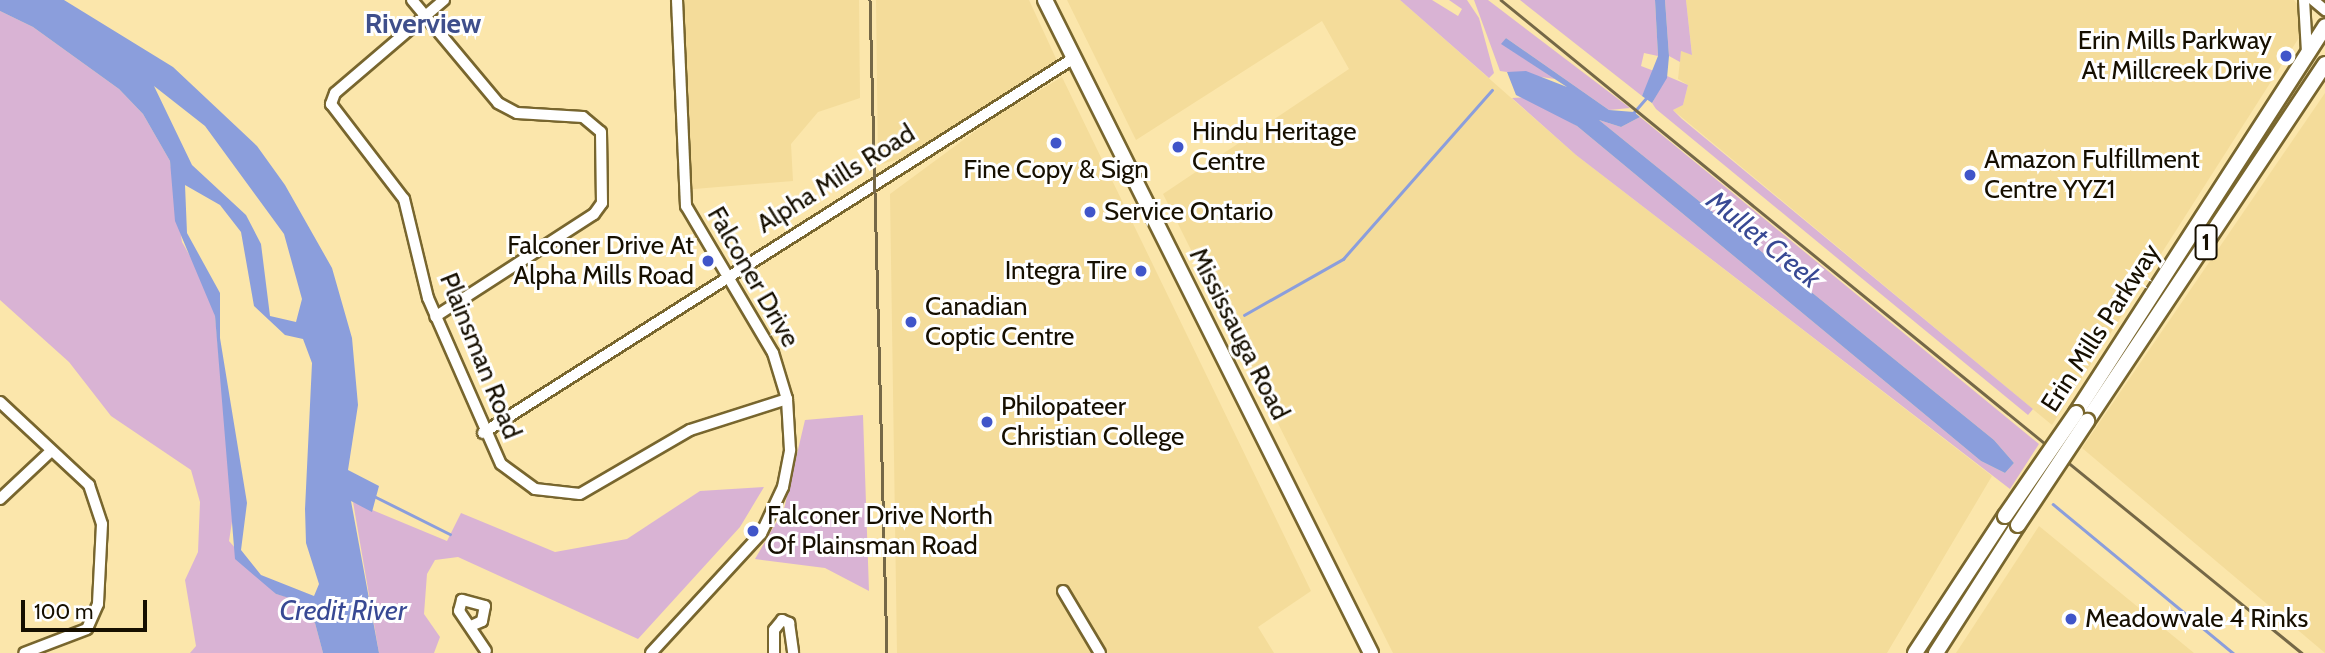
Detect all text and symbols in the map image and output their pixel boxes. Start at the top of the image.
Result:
district label: Riverview [365,6,481,40]
place label: Erin Mills Parkway At Millcreek Drive [2078,25,2272,86]
marker: Erin Mills Parkway At Millcreek Drive [2278,48,2294,64]
place label: Hindu Heritage Centre [1192,116,1357,178]
street label: Alpha Mills Road [751,118,921,240]
marker: Fine Copy & Sign [1048,135,1064,151]
marker: Hindu Heritage Centre [1170,139,1186,155]
place label: Amazon Fulfillment Centre YYZ1 [1984,144,2200,206]
place label: Fine Copy & Sign [963,154,1149,186]
marker: Amazon Fulfillment Centre YYZ1 [1962,167,1978,183]
water label: Mullet Creek [1700,183,1828,295]
place label: Service Ontario [1104,196,1273,228]
street label: Falconer Drive [700,201,806,353]
marker: Service Ontario [1082,204,1098,220]
road number: 1 [2194,222,2218,262]
place label: Falconer Drive At Alpha Mills Road [507,230,694,292]
street label: Erin Mills Parkway [2035,238,2167,418]
street label: Mississauga Road [1182,243,1296,425]
marker: Falconer Drive At Alpha Mills Road [700,253,716,269]
place label: Integra Tire [1005,255,1127,287]
marker: Integra Tire [1133,263,1149,279]
street label: Plainsman Road [433,268,527,444]
place label: Canadian Coptic Centre [925,291,1074,352]
marker: Canadian Coptic Centre [903,314,919,330]
place label: Philopateer Christian College [1001,391,1184,452]
marker: Philopateer Christian College [979,414,995,430]
place label: Falconer Drive North Of Plainsman Road [767,500,993,562]
marker: Falconer Drive North Of Plainsman Road [745,523,761,539]
scale bar [24,586,150,630]
water label: Credit River [280,593,406,627]
text: 100 m [34,599,93,624]
place label: Meadowvale 4 Rinks [2085,603,2308,635]
marker: Meadowvale 4 Rinks [2063,611,2079,627]

